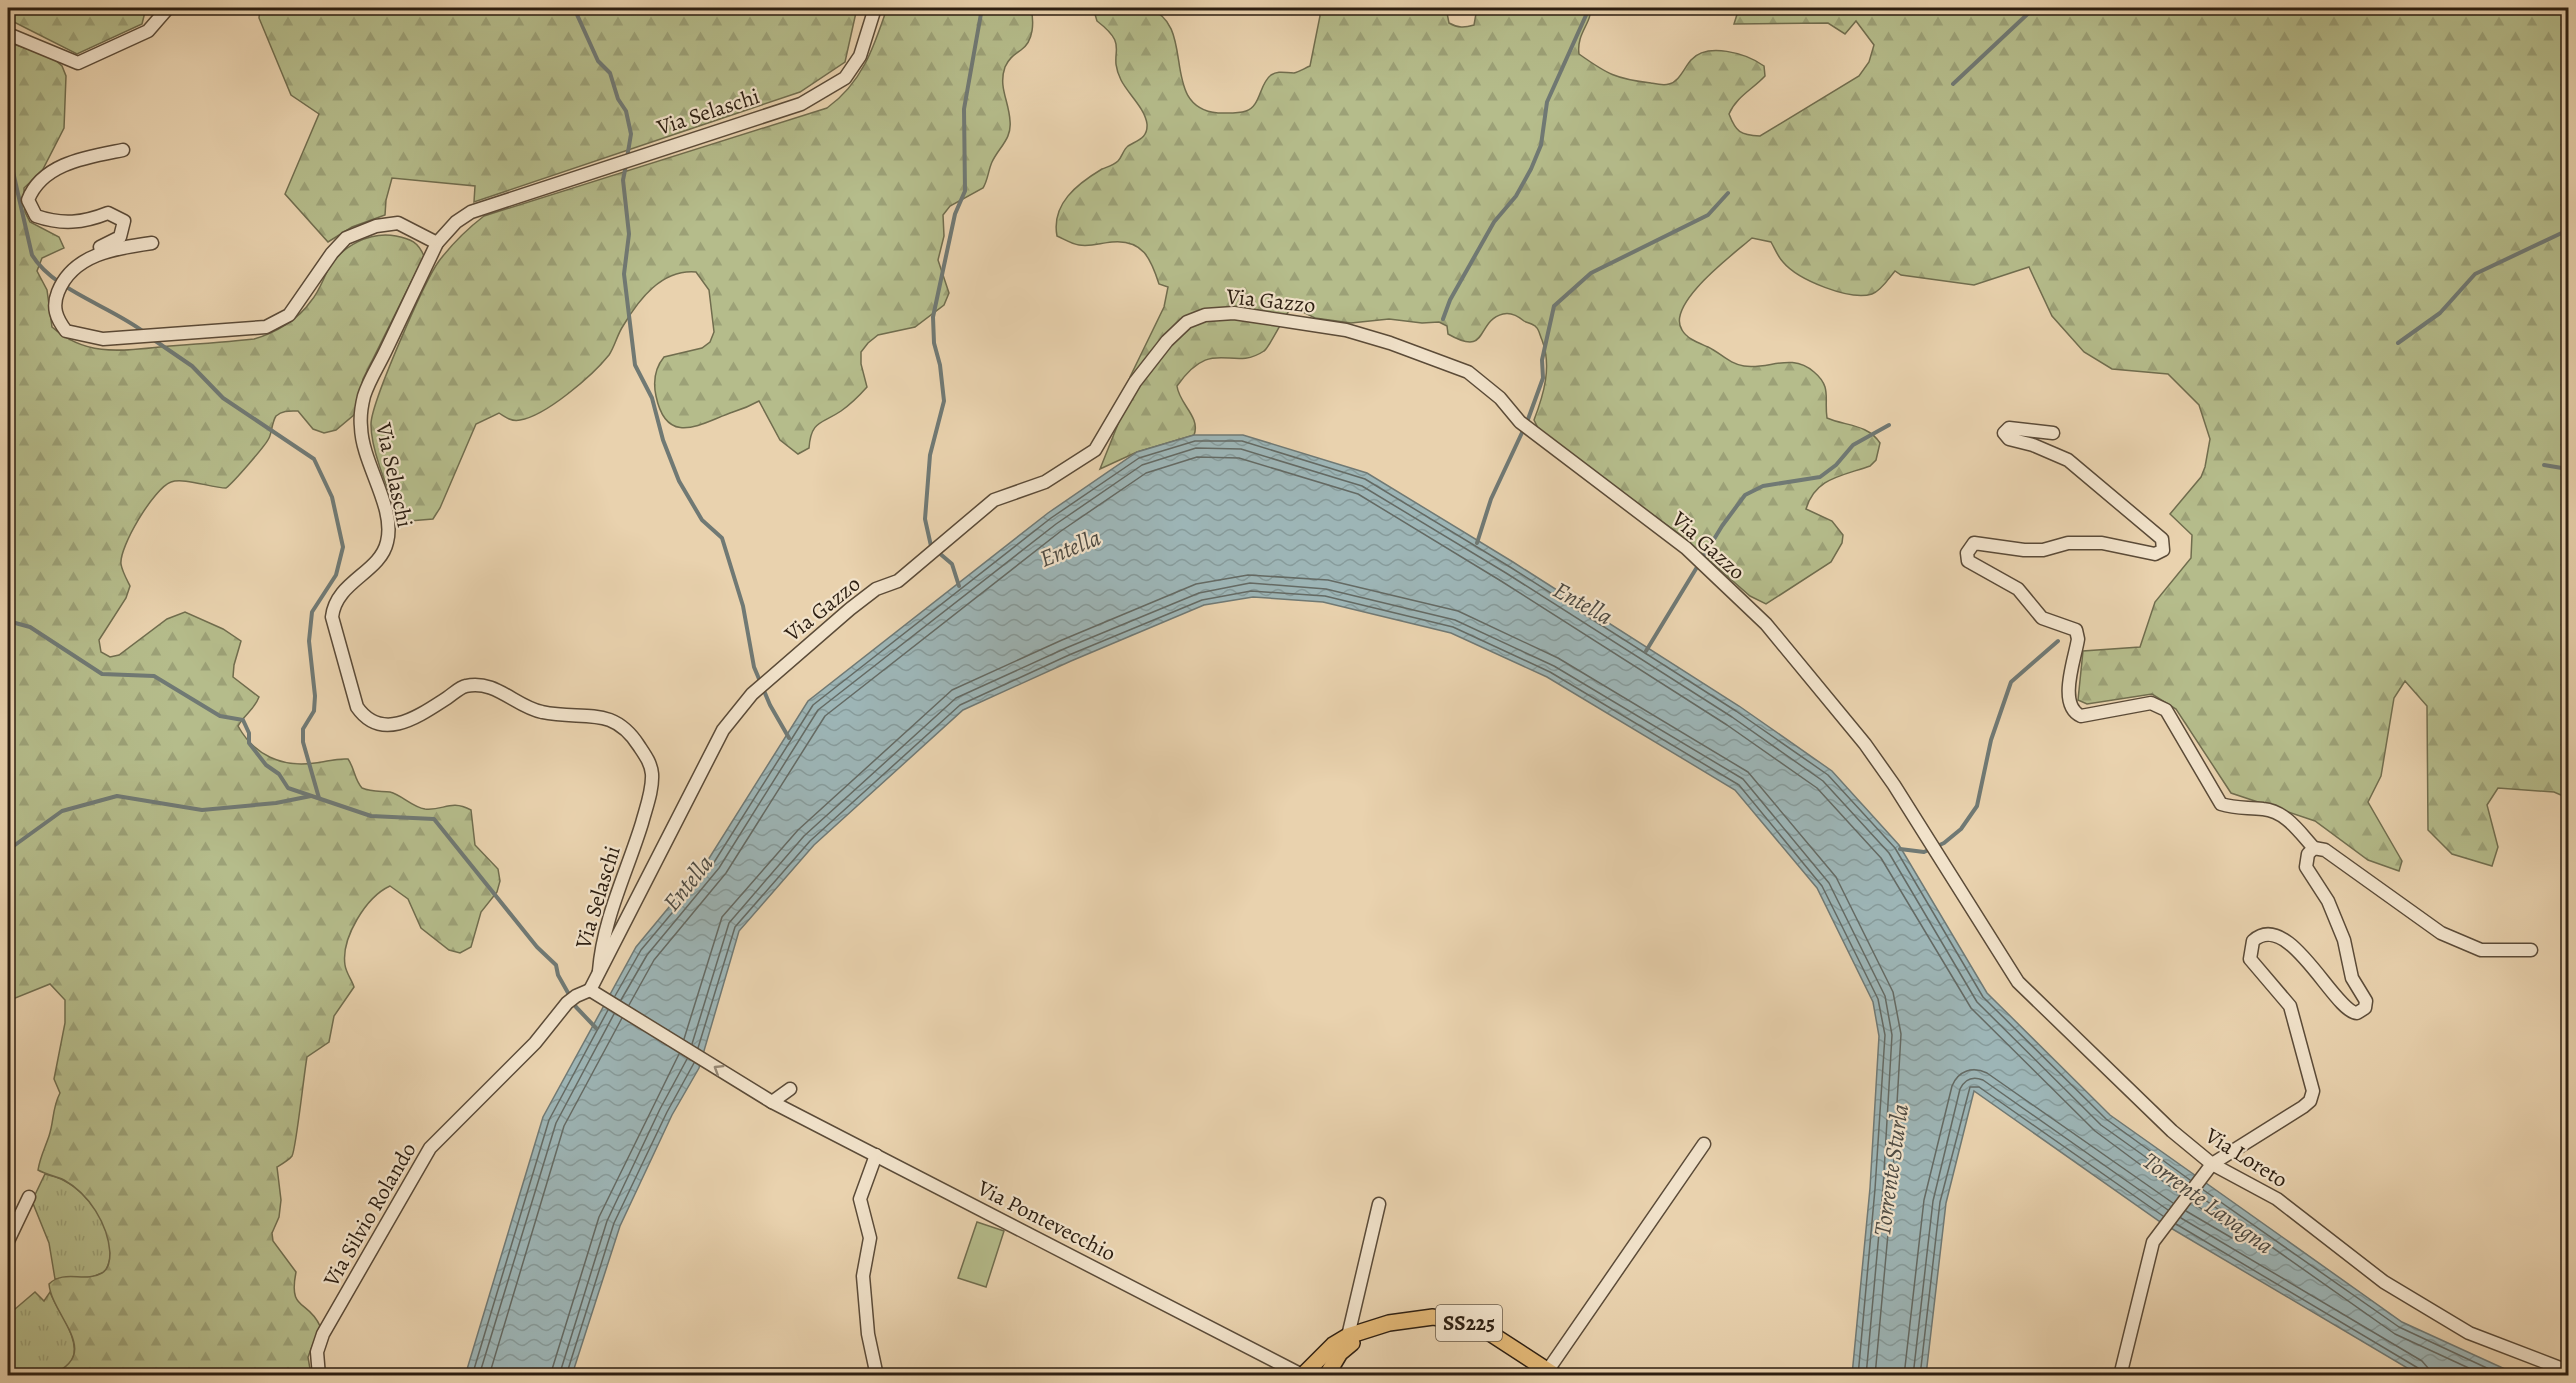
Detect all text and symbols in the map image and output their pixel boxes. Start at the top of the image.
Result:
street label: Via Selaschi [652,81,763,143]
street label: Via Gazzo [1224,281,1317,321]
street label: Via Selaschi [368,419,420,530]
street label: Via Gazzo [1664,504,1752,587]
water label: Entella [1035,521,1105,575]
street label: Via Gazzo [778,569,867,649]
water label: Entella [1548,574,1618,632]
street label: Via Selaschi [568,842,628,953]
water label: Entella [656,848,720,918]
one-way arrow [714,1064,724,1076]
water label: Torrente Sturla [1866,1102,1916,1238]
street label: Via Loreto [2199,1120,2293,1195]
street label: Via Silvio Rolando [316,1137,423,1293]
water label: Torrente Lavagna [2136,1145,2280,1261]
street label: Via Pontevecchio [972,1173,1121,1269]
road number: SS225 [1436,1305,1502,1341]

